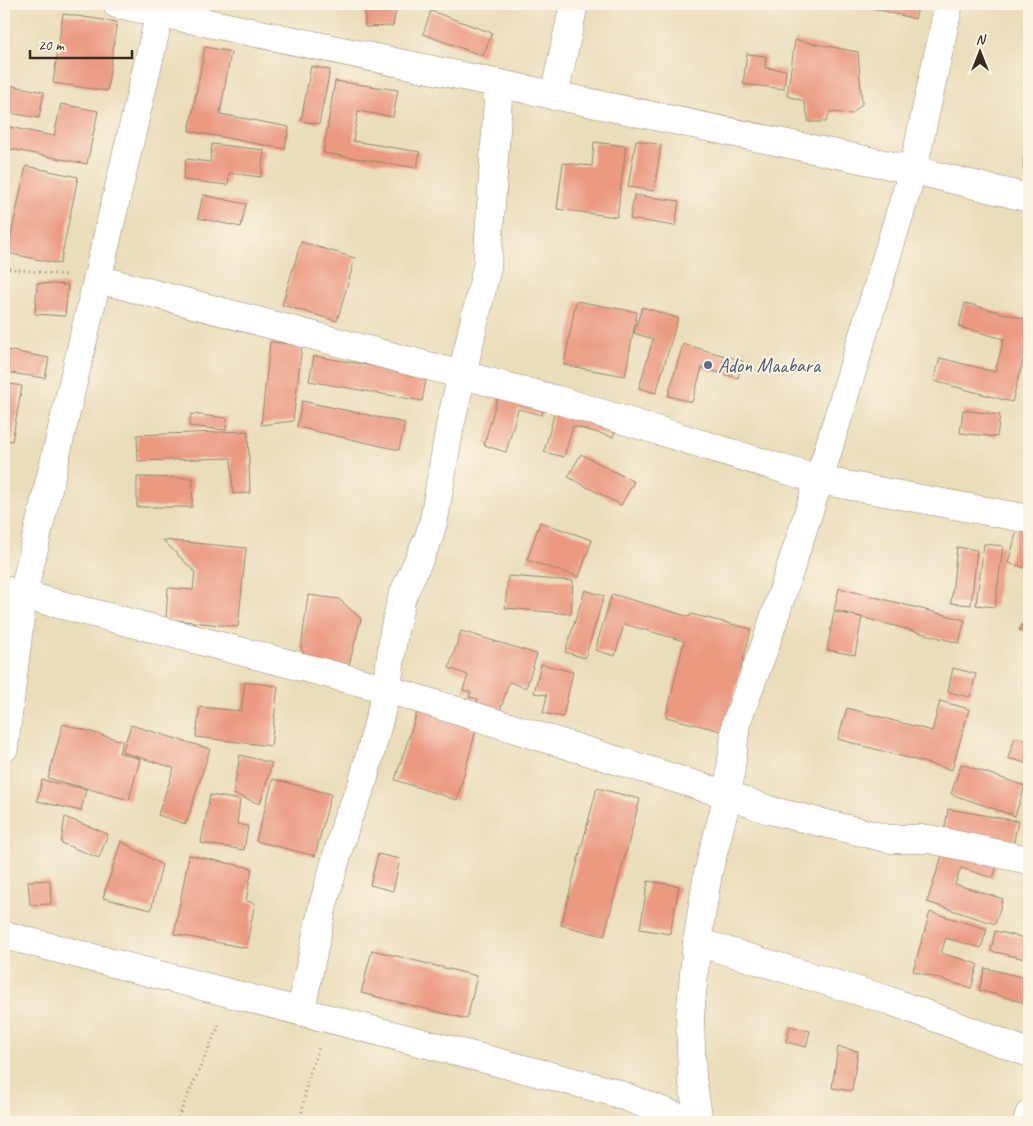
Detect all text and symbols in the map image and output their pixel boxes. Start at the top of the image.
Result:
scale bar [30,28,132,60]
north arrow [956,28,1006,78]
text: N [976,31,987,48]
text: 20 m [38,36,65,55]
place label: Adon Maabara [718,353,822,378]
marker: Adon Maabara [702,359,714,371]

